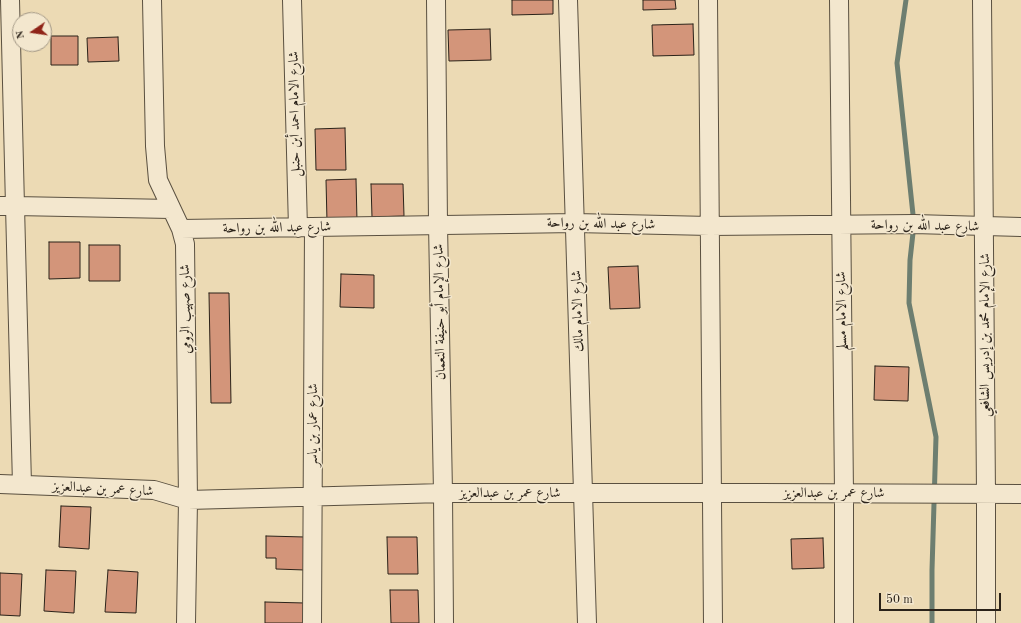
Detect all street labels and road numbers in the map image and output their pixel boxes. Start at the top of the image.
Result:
street label: شارع الامام احمد أبن حنبل [286,51,304,177]
street label: شارع عبد الله بن رواحة [547,215,655,233]
street label: شارع عبد الله بن رواحة [871,217,979,235]
street label: شارع عبد الله بن رواحة [223,219,331,237]
street label: شارع الإمام أبو حنيفة النعمان [430,244,450,380]
street label: شارع الإمام محمد بن إدريس الشافعي [977,253,993,417]
street label: شارع صهيب الرومي [177,264,195,354]
street label: شارع الامام مالك [568,270,588,352]
street label: شارع الامام مسلم [833,271,851,351]
street label: شارع عمار بن ياسر [305,383,321,467]
street label: شارع عمر بن عبدالعزيز [52,478,154,500]
street label: شارع عمر بن عبدالعزيز [459,485,561,501]
street label: شارع عمر بن عبدالعزيز [783,485,885,501]

